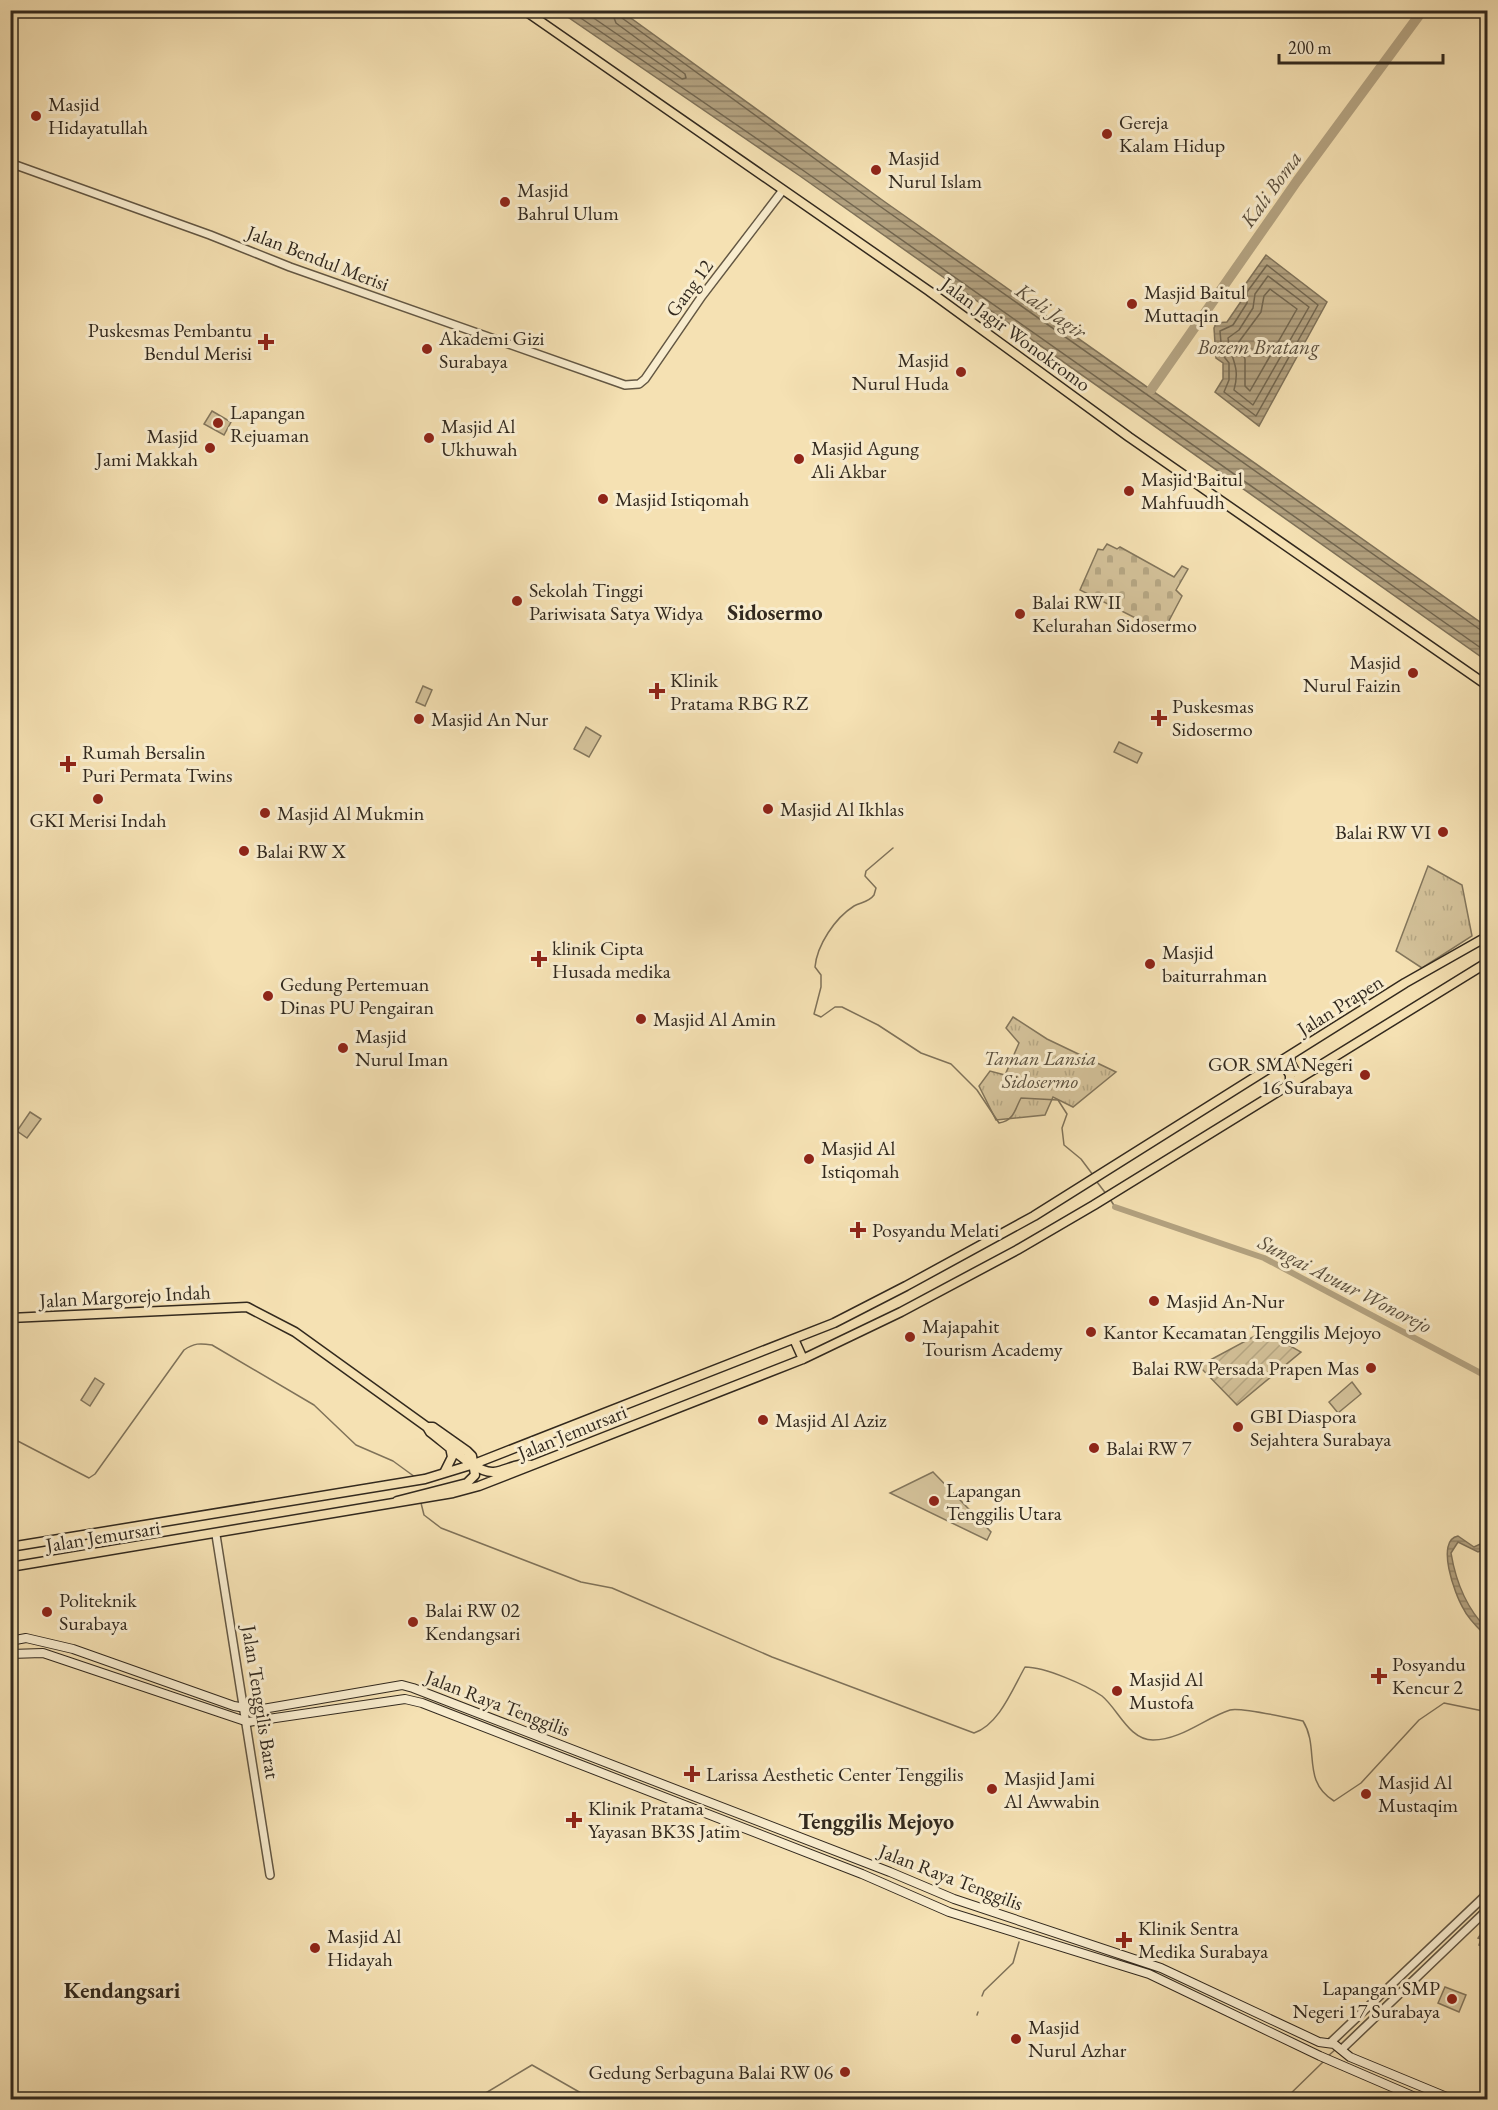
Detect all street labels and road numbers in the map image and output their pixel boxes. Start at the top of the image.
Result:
street label: Jalan Bendul Merisi [241,218,393,297]
street label: Gang 12 [659,254,719,322]
street label: Jalan Jagir Wonokromo [934,270,1096,397]
street label: Jalan Prapen [1290,968,1388,1043]
street label: Jalan Margorejo Indah [37,1279,211,1314]
street label: Jalan Jemursari [512,1398,631,1466]
street label: Jalan Jemursari [42,1514,162,1558]
street label: Jalan Tenggilis Barat [236,1621,286,1781]
street label: Jalan Raya Tenggilis [420,1663,574,1743]
street label: Jalan Raya Tenggilis [873,1837,1027,1917]

